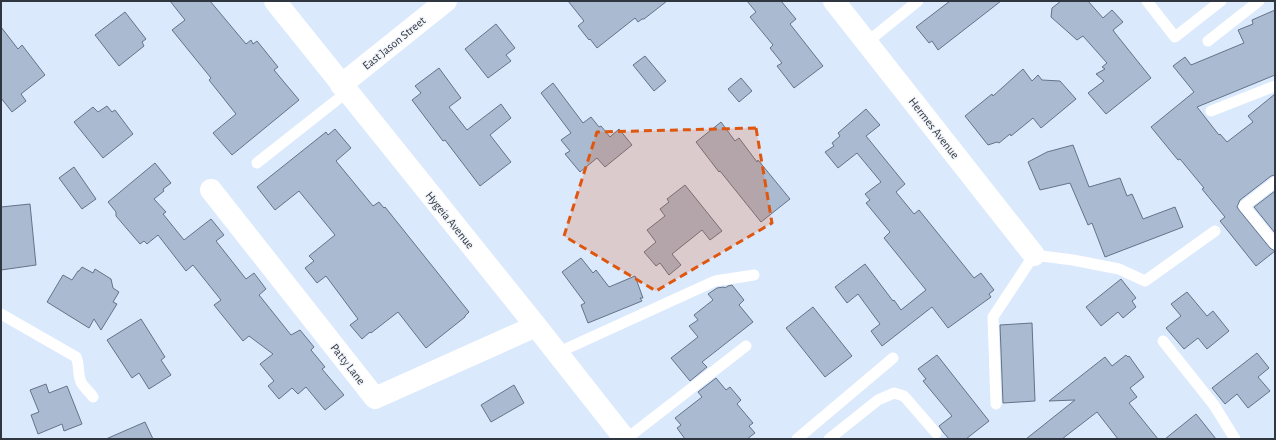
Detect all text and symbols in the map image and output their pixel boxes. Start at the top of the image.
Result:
street label: East Jason Street [360,14,428,72]
street label: Hermes Avenue [907,95,961,161]
street label: Hygeia Avenue [423,189,477,251]
street label: Patty Lane [328,341,368,387]

